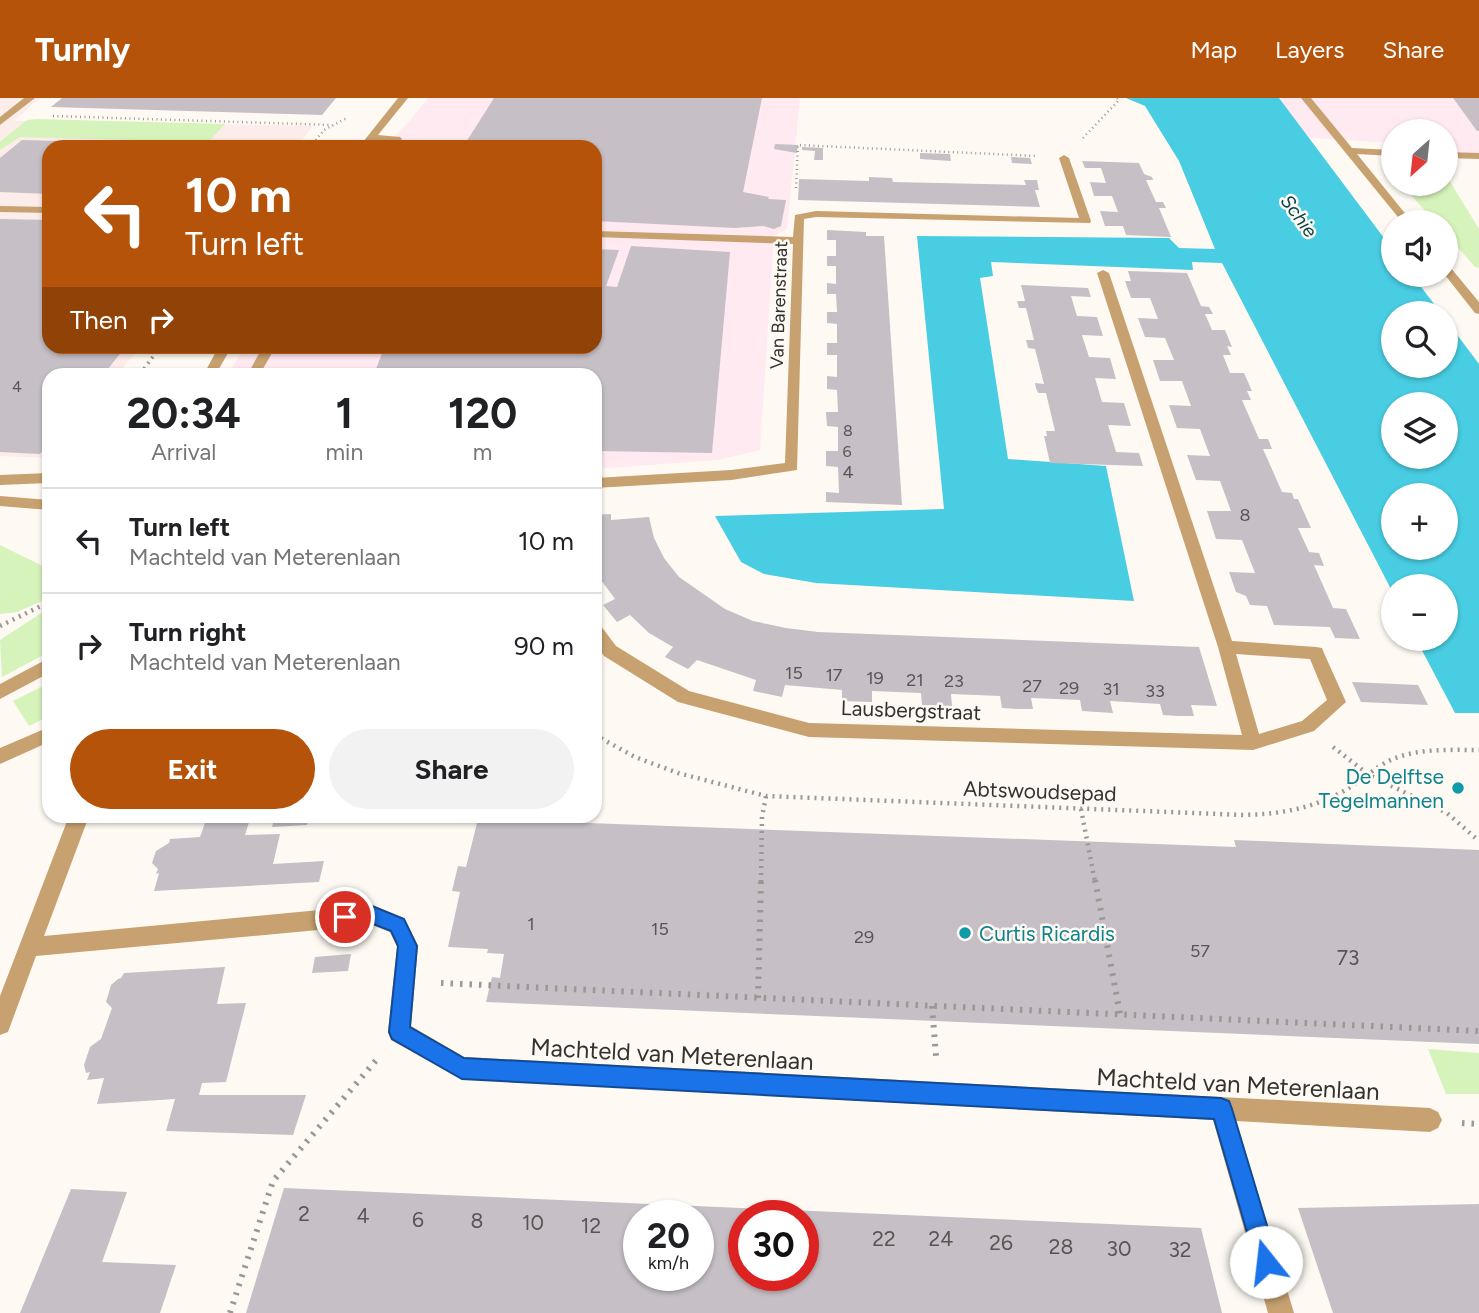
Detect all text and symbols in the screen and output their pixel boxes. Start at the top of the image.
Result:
text: Turnly [35,30,130,69]
text: Map [1190,35,1237,64]
text: Layers [1275,35,1344,64]
text: Share [1382,35,1444,64]
north arrow [1381,119,1458,196]
map controls [1381,119,1458,651]
text: 10 m [185,165,292,224]
icon: left [70,168,161,259]
water label: Schie [1276,190,1323,242]
button: sound [1381,210,1458,287]
text: Turn left [185,225,304,263]
street label: Van Barenstraat [766,240,792,369]
icon: right [142,301,180,339]
button: search [1381,301,1458,378]
text: Then [70,304,128,336]
house number: 4 [12,377,22,396]
text: 20:34 [127,388,241,439]
text: 1 [336,388,353,439]
text: 120 [448,388,517,439]
button: layers [1381,392,1458,469]
house number: 8 [843,421,853,440]
text: Arrival [151,438,216,466]
text: min [326,438,363,466]
text: m [473,438,492,466]
house number: 6 [842,442,852,461]
house number: 4 [842,461,854,483]
button: + [1381,483,1458,560]
house number: 8 [1239,504,1251,526]
text: Turn left [129,511,230,543]
icon: left [70,522,108,560]
text: 10 m [518,525,574,557]
text: Machteld van Meterenlaan [129,543,401,571]
button: − [1381,574,1458,651]
text: Turn right [129,616,246,648]
icon: right [70,627,108,665]
text: 90 m [514,630,574,662]
text: Machteld van Meterenlaan [129,648,401,676]
house number: 15 [785,662,803,684]
house number: 17 [825,664,843,686]
house number: 19 [866,667,884,689]
house number: 21 [906,669,924,691]
house number: 23 [944,670,964,692]
house number: 27 [1022,675,1042,697]
house number: 29 [1059,677,1079,699]
house number: 31 [1102,678,1120,700]
house number: 33 [1145,680,1165,702]
street label: Lausbergstraat [840,695,982,725]
button: Exit [70,729,315,809]
button: Share [329,729,574,809]
place label: De Delftse Tegelmannen [1319,764,1444,813]
street label: Abtswoudsepad [963,776,1117,806]
marker: De Delftse Tegelmannen [1450,780,1466,796]
pin [315,887,375,947]
icon: arrive [326,898,364,936]
house number: 1 [527,913,535,935]
house number: 15 [651,918,669,940]
place label: Curtis Ricardis [979,921,1115,946]
marker: Curtis Ricardis [957,925,973,941]
house number: 29 [854,926,874,948]
house number: 57 [1190,940,1210,962]
house number: 73 [1337,945,1359,970]
street label: Machteld van Meterenlaan [530,1032,814,1076]
street label: Machteld van Meterenlaan [1096,1062,1380,1106]
speed limit sign: 30 [728,1200,819,1291]
house number: 2 [298,1201,310,1226]
house number: 4 [356,1203,370,1228]
house number: 6 [412,1207,424,1232]
house number: 8 [471,1208,483,1233]
house number: 10 [522,1210,544,1235]
house number: 12 [581,1213,601,1238]
text: 20 [647,1215,690,1257]
position arrow [1229,1225,1303,1299]
house number: 22 [872,1226,896,1251]
house number: 24 [929,1226,953,1251]
house number: 26 [989,1230,1013,1255]
house number: 28 [1049,1234,1073,1259]
house number: 30 [1107,1236,1131,1261]
house number: 32 [1168,1237,1192,1262]
text: km/h [648,1252,689,1274]

